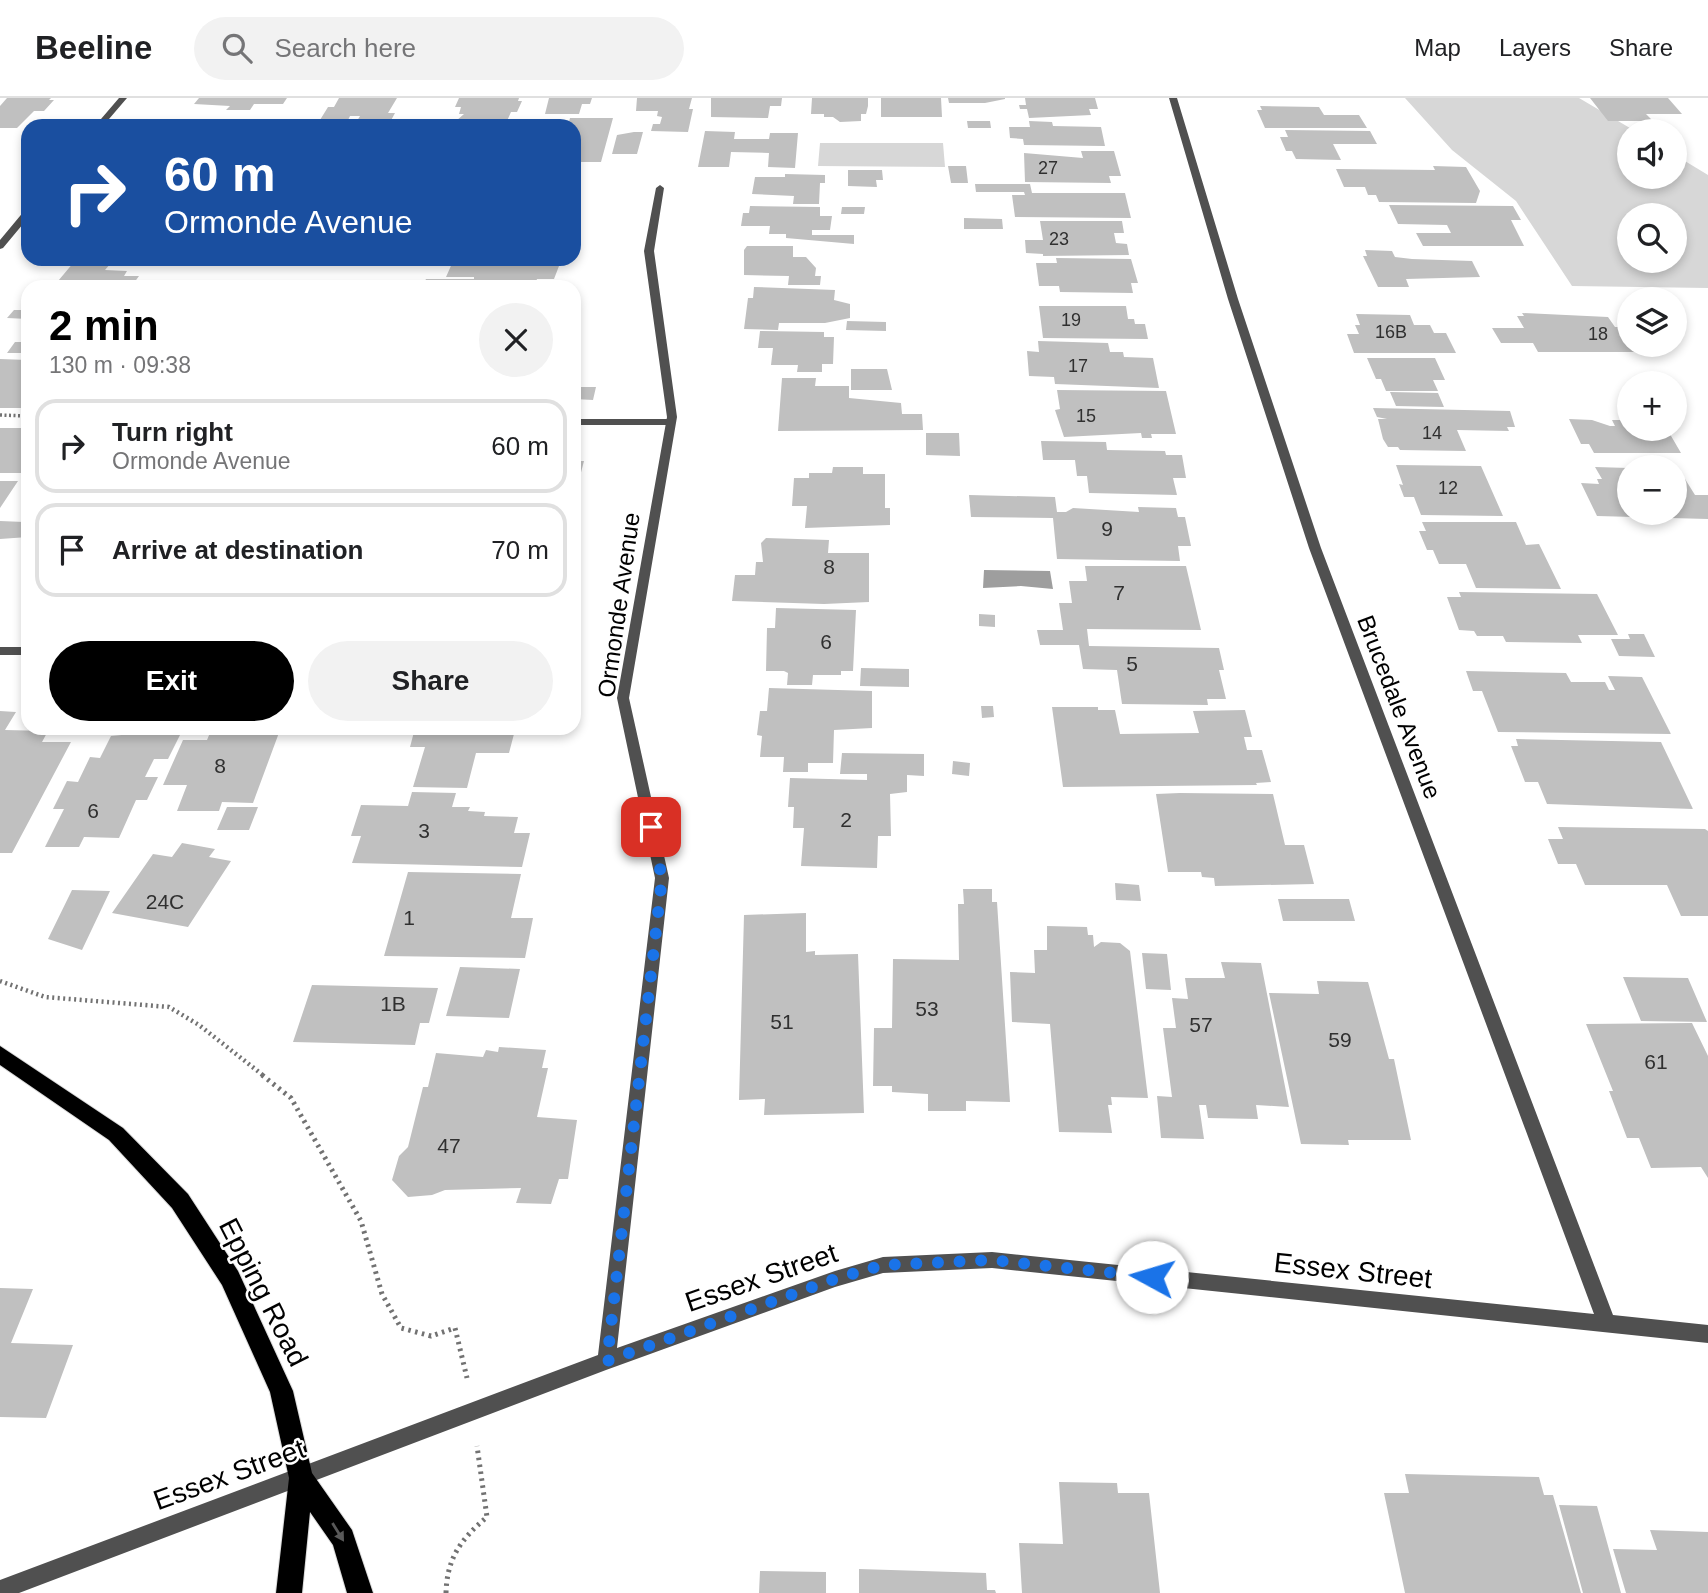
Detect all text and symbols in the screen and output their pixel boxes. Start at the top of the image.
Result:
search box [194,17,684,80]
text: Beeline [35,29,152,66]
icon: search [218,29,256,67]
text: Search here [274,33,416,63]
text: Map [1414,34,1461,61]
text: Layers [1499,34,1571,61]
text: Share [1609,34,1673,61]
map controls [1617,119,1687,525]
button: sound [1617,119,1687,189]
icon: right [49,147,140,238]
text: 60 m [164,147,276,201]
house number: 27 [1038,158,1058,178]
button: search [1617,203,1687,273]
text: Ormonde Avenue [164,204,412,240]
house number: 23 [1049,229,1069,249]
button: layers [1617,287,1687,357]
text: 2 min [49,302,159,349]
button: close [479,303,553,377]
house number: 19 [1061,310,1081,330]
house number: 16B [1375,322,1407,342]
house number: 18 [1588,324,1608,344]
text: 130 m · 09:38 [49,352,191,378]
house number: 17 [1068,356,1088,376]
button: + [1617,371,1687,441]
house number: 15 [1076,406,1096,426]
text: Turn right [112,417,233,447]
house number: 14 [1422,423,1442,443]
icon: right [53,427,91,465]
text: 60 m [491,431,549,461]
text: Ormonde Avenue [112,448,291,474]
button: − [1617,455,1687,525]
house number: 12 [1438,478,1458,498]
street label: Ormonde Avenue [592,511,645,699]
house number: 9 [1101,517,1113,540]
icon: arrive [53,531,91,569]
text: Arrive at destination [112,535,363,565]
text: 70 m [491,535,549,565]
house number: 8 [823,555,835,578]
house number: 7 [1113,581,1125,604]
street label: Brucedale Avenue [1352,611,1447,802]
house number: 6 [820,630,832,653]
button: Exit [49,641,294,721]
button: Share [308,641,553,721]
house number: 5 [1126,652,1138,675]
house number: 8 [214,754,226,777]
pin [621,797,681,857]
house number: 6 [87,799,99,822]
icon: arrive [632,808,670,846]
house number: 2 [840,808,852,831]
house number: 3 [418,819,430,842]
house number: 24C [146,890,184,913]
house number: 1 [403,906,415,929]
house number: 1B [380,992,406,1015]
house number: 53 [915,997,939,1020]
house number: 51 [770,1010,794,1033]
house number: 57 [1189,1013,1213,1036]
house number: 59 [1328,1028,1352,1051]
house number: 61 [1644,1050,1668,1073]
house number: 47 [437,1134,461,1157]
street label: Epping Road [213,1213,314,1371]
street label: Essex Street [681,1237,841,1318]
position arrow [1115,1240,1189,1314]
street label: Essex Street [1272,1247,1434,1294]
street label: Essex Street [149,1433,309,1516]
one-way arrow [331,1523,344,1542]

